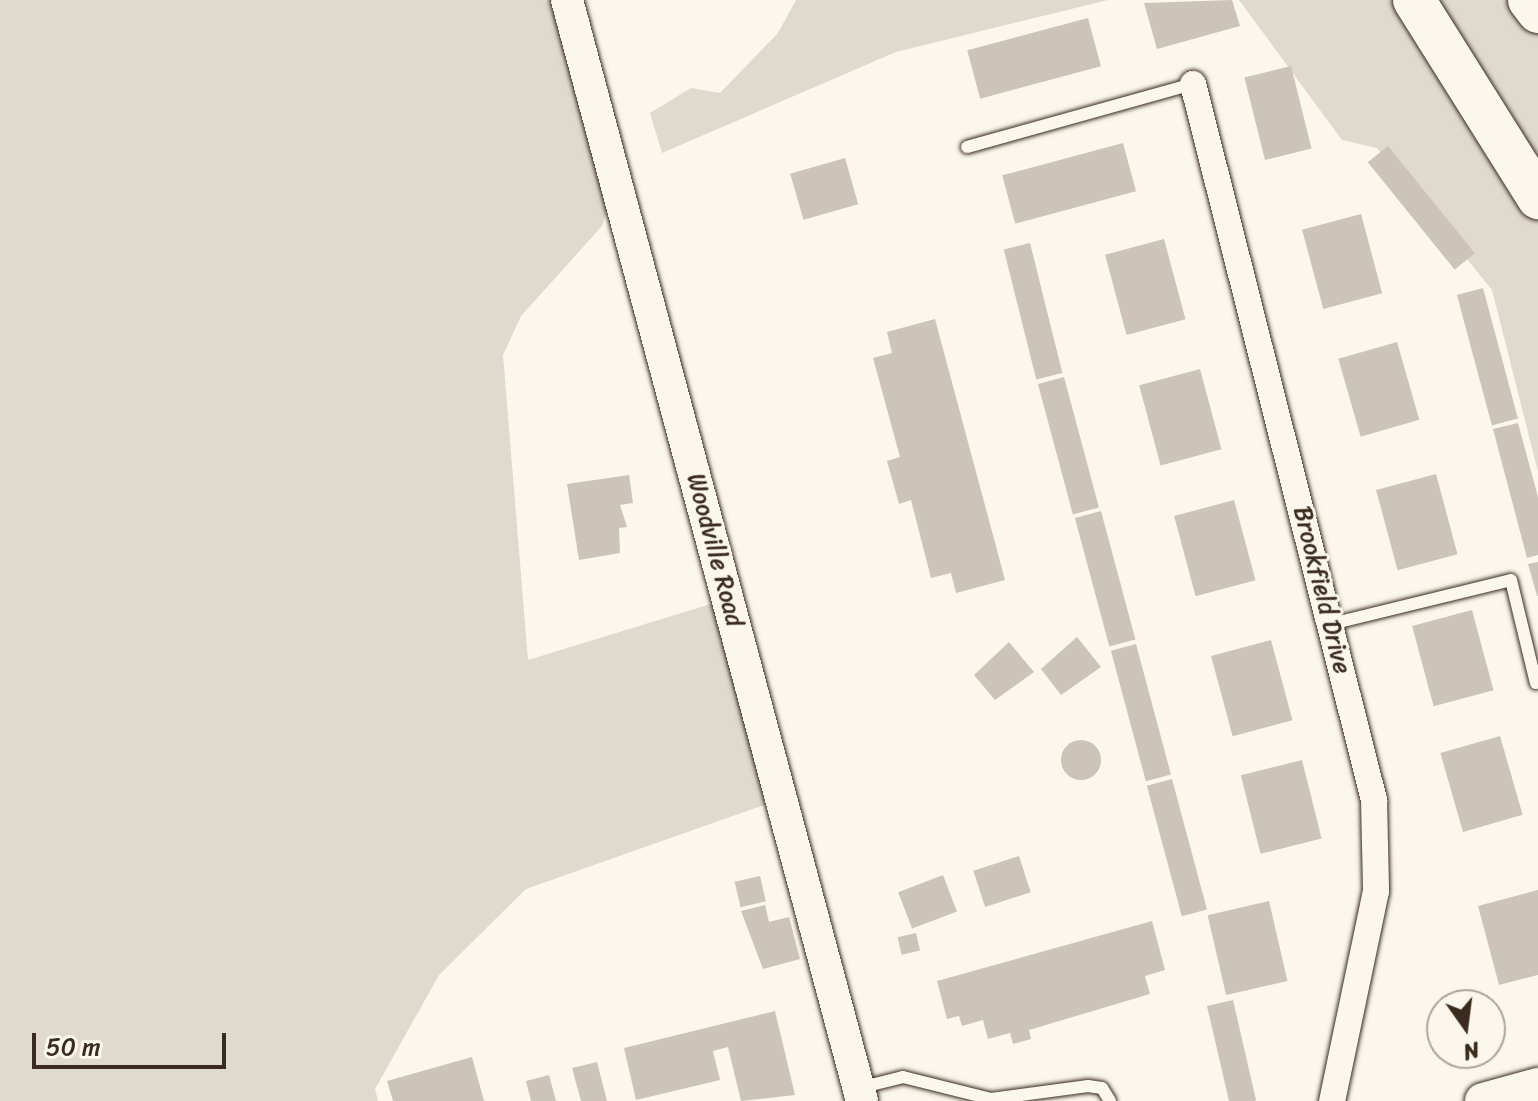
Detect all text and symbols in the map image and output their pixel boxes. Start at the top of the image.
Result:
street label: Woodville Road [681,470,749,630]
street label: Brookfield Drive [1287,503,1357,677]
north arrow [1426,989,1506,1069]
scale bar [36,1017,230,1067]
text: 50 m [46,1026,101,1068]
text: N [1459,1030,1484,1072]

